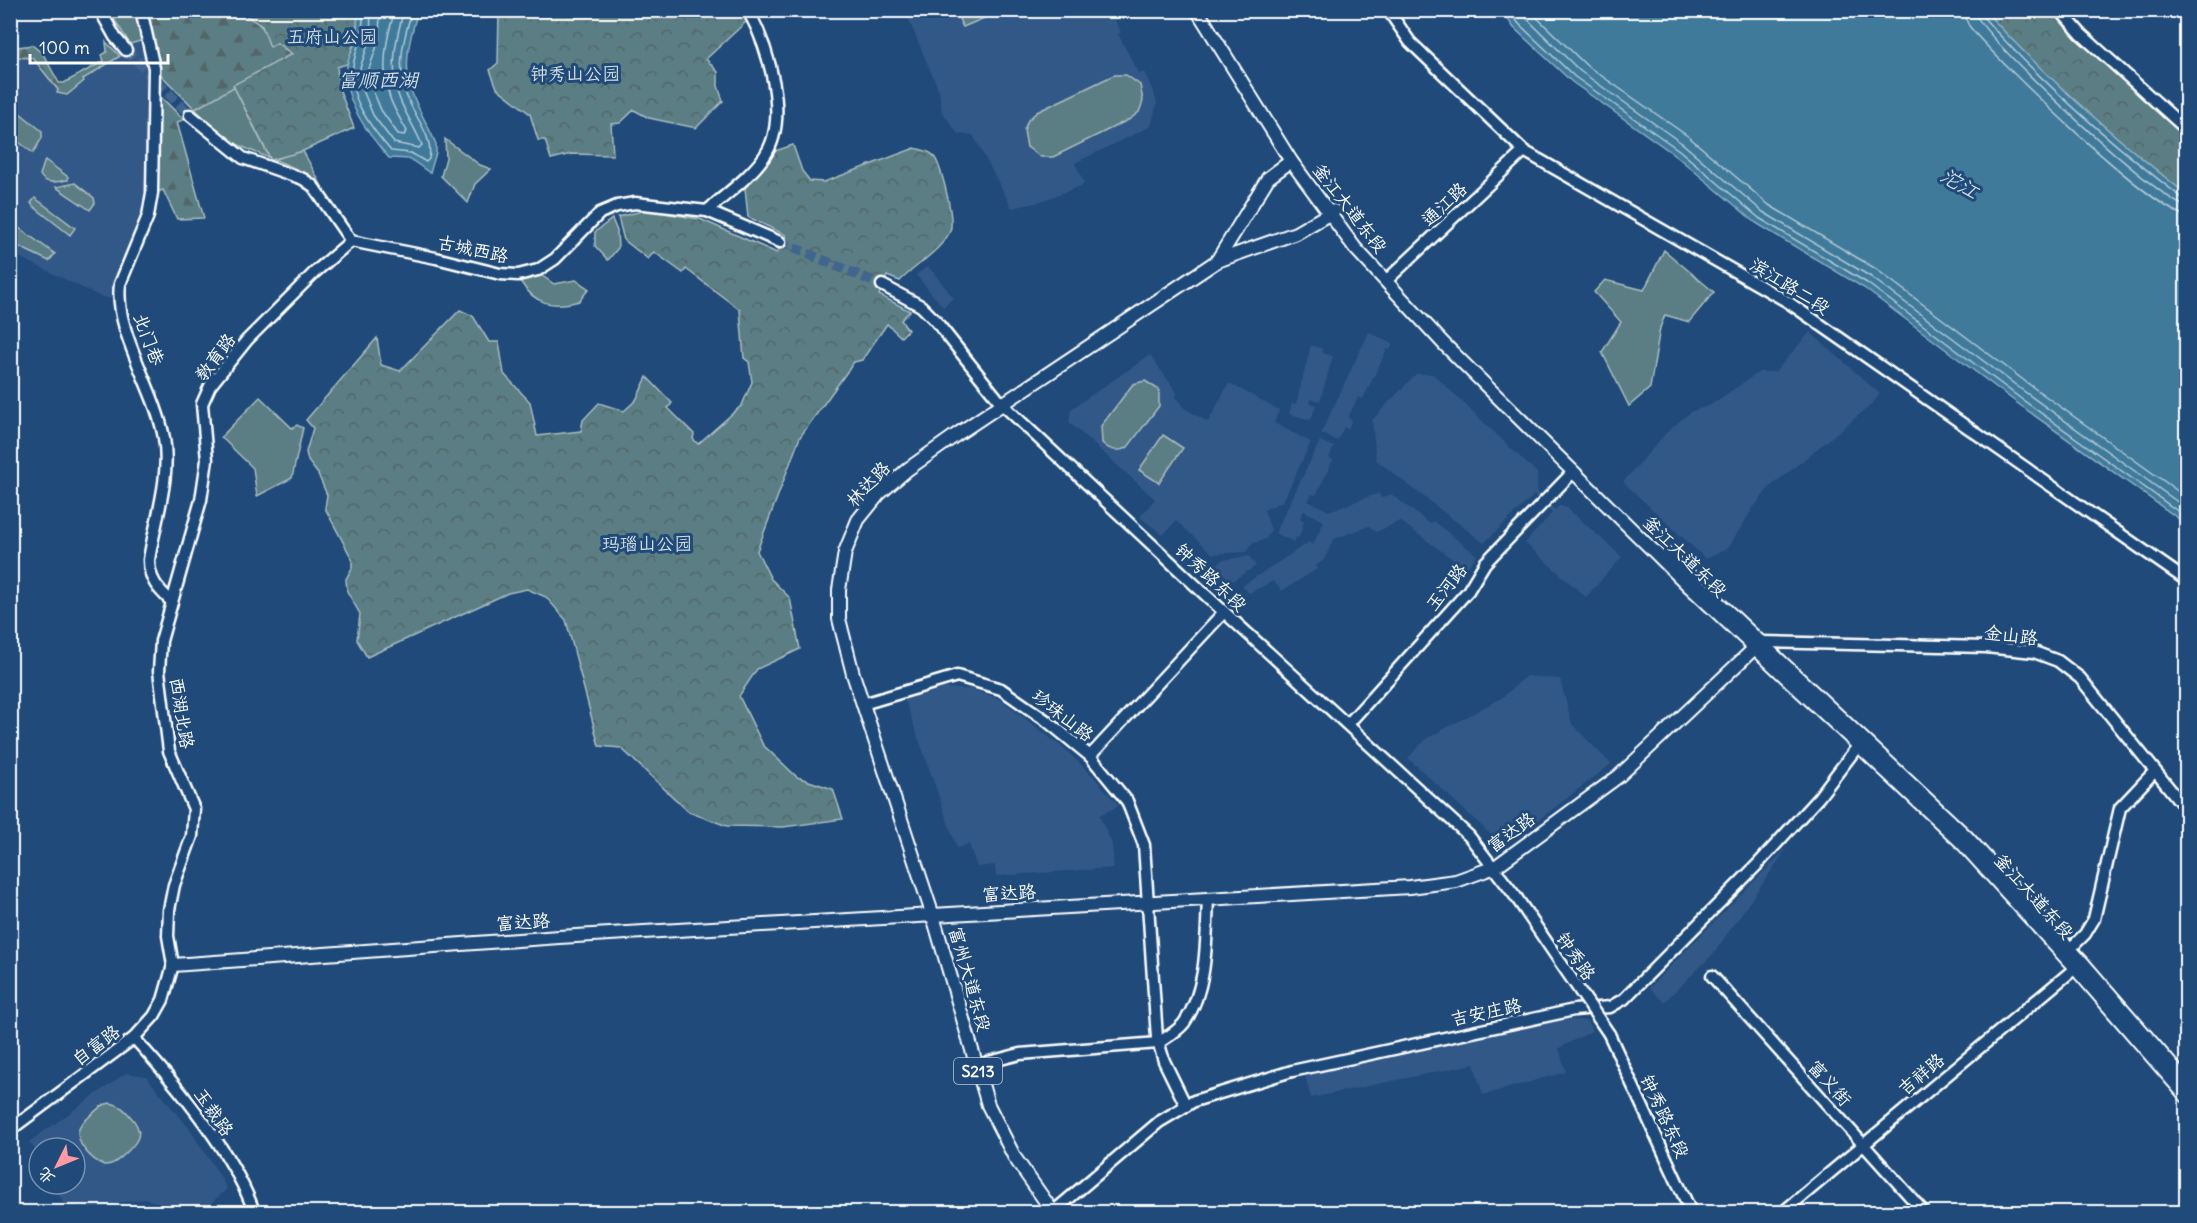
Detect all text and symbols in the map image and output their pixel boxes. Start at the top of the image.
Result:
park label: 五府山公园 [287,25,377,48]
scale bar [30,27,168,65]
text: 100 m [39,36,90,59]
park label: 钟秀山公园 [530,62,620,85]
water label: 富顺西湖 [338,67,420,92]
street label: 釜江大道东段 [1308,158,1392,258]
water label: 沱江 [1936,162,1984,205]
street label: 通江路 [1416,177,1472,231]
street label: 古城西路 [435,230,511,268]
street label: 滨江路二段 [1746,252,1834,320]
street label: 北门巷 [129,310,169,368]
street label: 教育路 [190,329,240,385]
street label: 林达路 [841,456,895,512]
street label: 釜江大道东段 [1638,510,1732,602]
park label: 玛瑙山公园 [602,532,692,555]
street label: 钟秀路东段 [1170,538,1252,616]
street label: 玉河路 [1420,559,1472,615]
street label: 金山路 [1983,620,2039,650]
street label: 西湖北路 [165,676,199,750]
street label: 珍珠山路 [1028,684,1098,746]
street label: 富达路 [1482,807,1540,857]
street label: 釜江大道东段 [1989,848,2079,944]
street label: 富达路 [981,880,1037,906]
street label: 富达路 [495,909,551,935]
street label: 富州大道东段 [944,924,996,1034]
street label: 钟秀路 [1551,927,1601,985]
street label: 吉安庄路 [1448,993,1524,1031]
street label: 自富路 [68,1020,124,1070]
street label: 吉祥路 [1893,1048,1949,1100]
street label: 富义街 [1803,1055,1857,1111]
road number: S213 [954,1058,1002,1084]
street label: 钟秀路东段 [1636,1070,1694,1162]
street label: 玉裁路 [189,1083,239,1141]
north arrow [27,1136,87,1196]
text: 北 [33,1164,59,1189]

